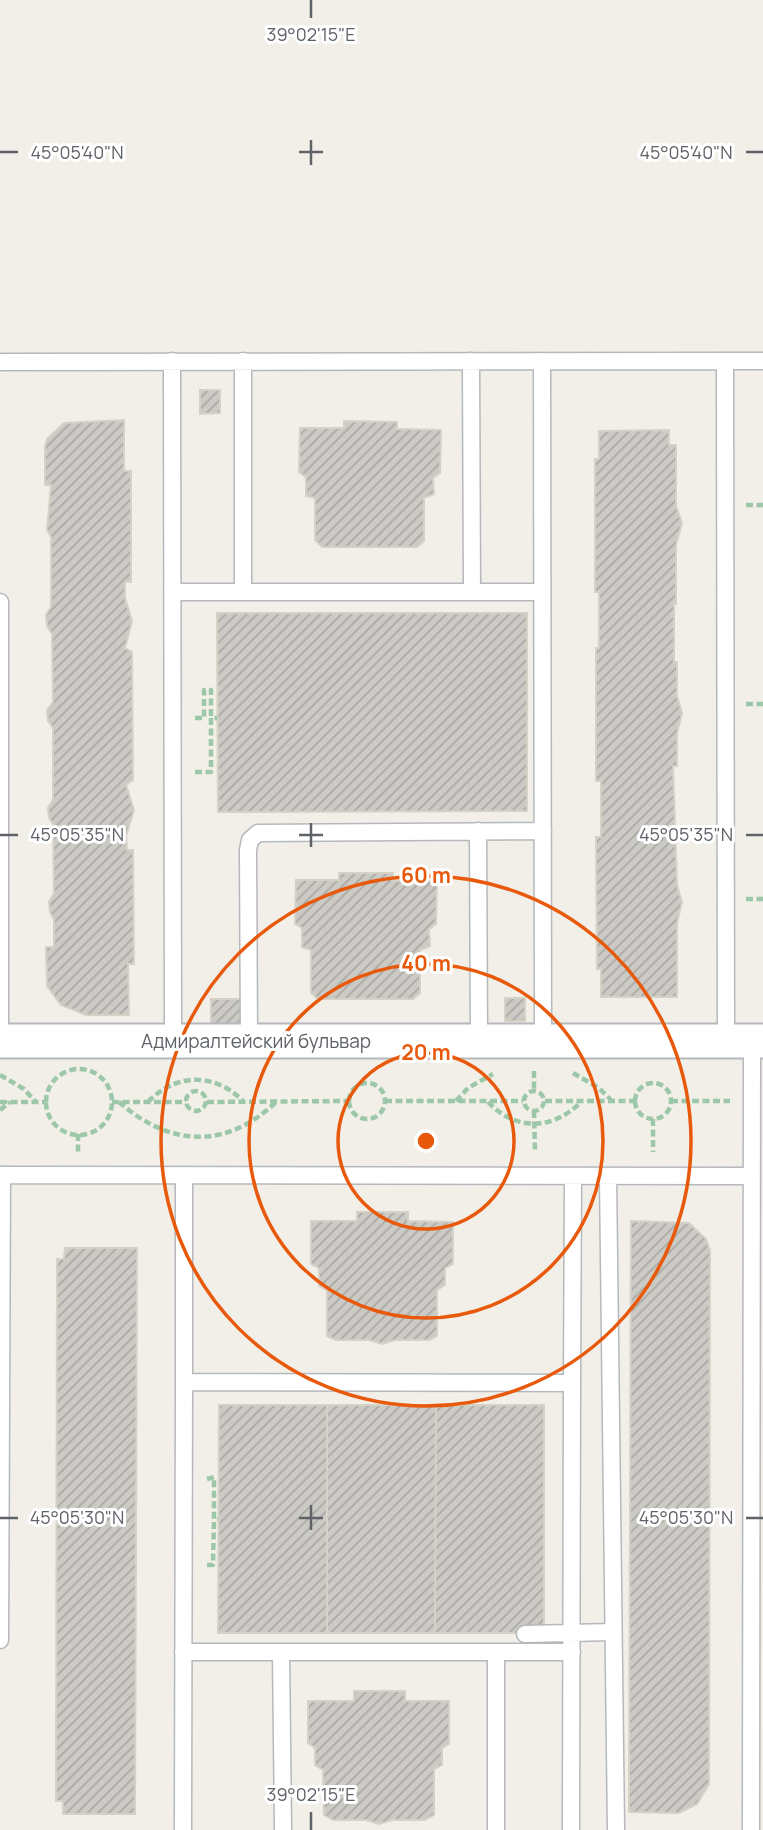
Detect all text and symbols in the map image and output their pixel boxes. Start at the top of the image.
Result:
text: 39°02'15"E [266,22,356,46]
text: 45°05'40"N [30,140,124,164]
text: 45°05'40"N [639,140,733,164]
text: 45°05'35"N [30,822,124,846]
text: 45°05'35"N [639,822,733,846]
text: 60 m [401,861,451,889]
text: 40 m [401,949,451,977]
street label: Адмиралтейский бульвар [141,1028,371,1054]
text: 20 m [401,1038,451,1066]
centre of rings [414,1129,438,1153]
text: 45°05'30"N [30,1505,124,1529]
text: 45°05'30"N [639,1505,733,1529]
text: 39°02'15"E [266,1782,356,1806]

